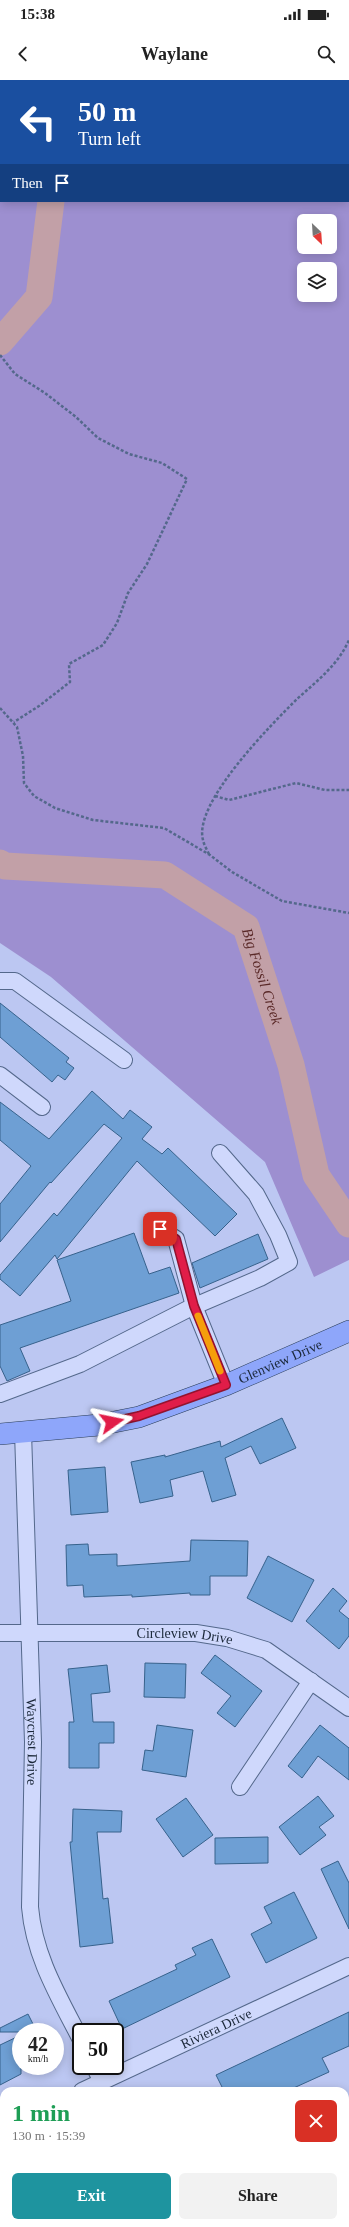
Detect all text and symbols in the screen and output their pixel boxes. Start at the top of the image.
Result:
text: 15:38 [20,6,55,22]
icon: back [12,43,34,65]
icon: search [315,43,337,65]
text: Waylane [141,44,208,64]
icon: left [12,96,64,148]
text: 50 m [78,96,136,127]
text: Turn left [78,129,141,149]
icon: arrive [51,172,73,194]
text: Then [12,175,43,191]
north arrow [297,214,337,254]
map controls [297,214,337,302]
button: layers [297,262,337,302]
water label: Big Fossil Creek [239,926,285,1027]
pin [143,1212,177,1246]
icon: arrive [149,1218,171,1240]
street label: Glenview Drive [236,1336,324,1386]
position arrow [91,1401,133,1443]
street label: Circleview Drive [137,1626,235,1647]
street label: Waycrest Drive [24,1698,41,1786]
street label: Riviera Drive [178,2005,254,2051]
speed limit sign: 50 [72,2023,124,2075]
text: 42 [28,2033,48,2055]
text: km/h [28,2053,48,2064]
text: 1 min [12,2100,70,2126]
button: close [295,2100,337,2142]
text: 130 m · 15:39 [12,2128,85,2143]
button: Exit [12,2173,171,2219]
button: Share [179,2173,337,2219]

